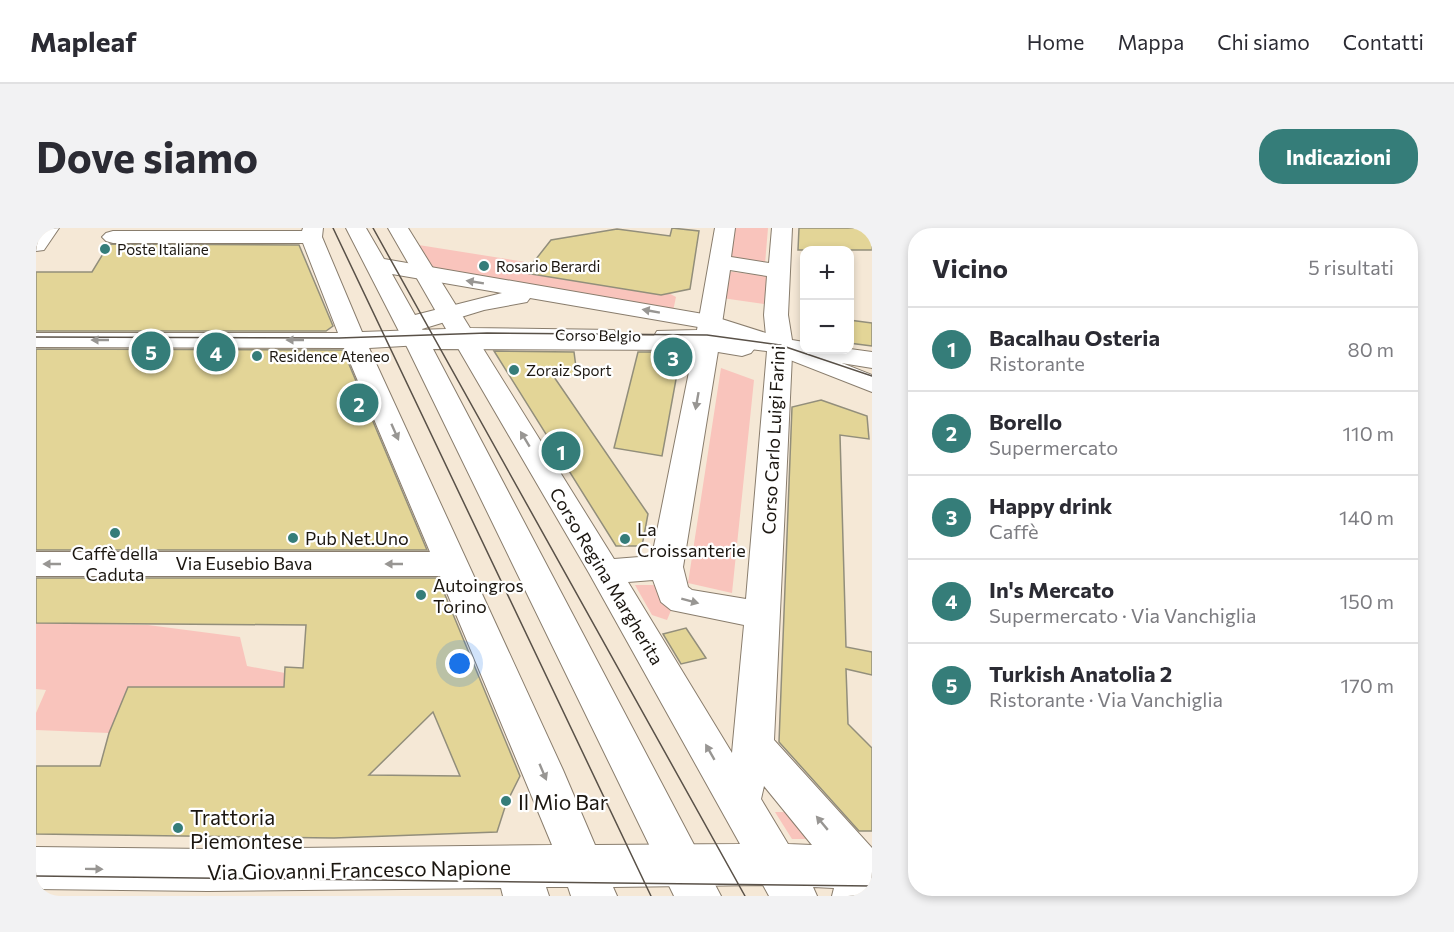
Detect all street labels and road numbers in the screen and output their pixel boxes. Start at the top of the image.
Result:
street label: Corso Belgio [555,325,641,345]
street label: Corso Carlo Luigi Farini [757,345,789,535]
street label: Corso Regina Margherita [545,483,669,669]
street label: Via Eusebio Bava [175,552,313,574]
street label: Via Giovanni Francesco Napione [207,854,511,884]

